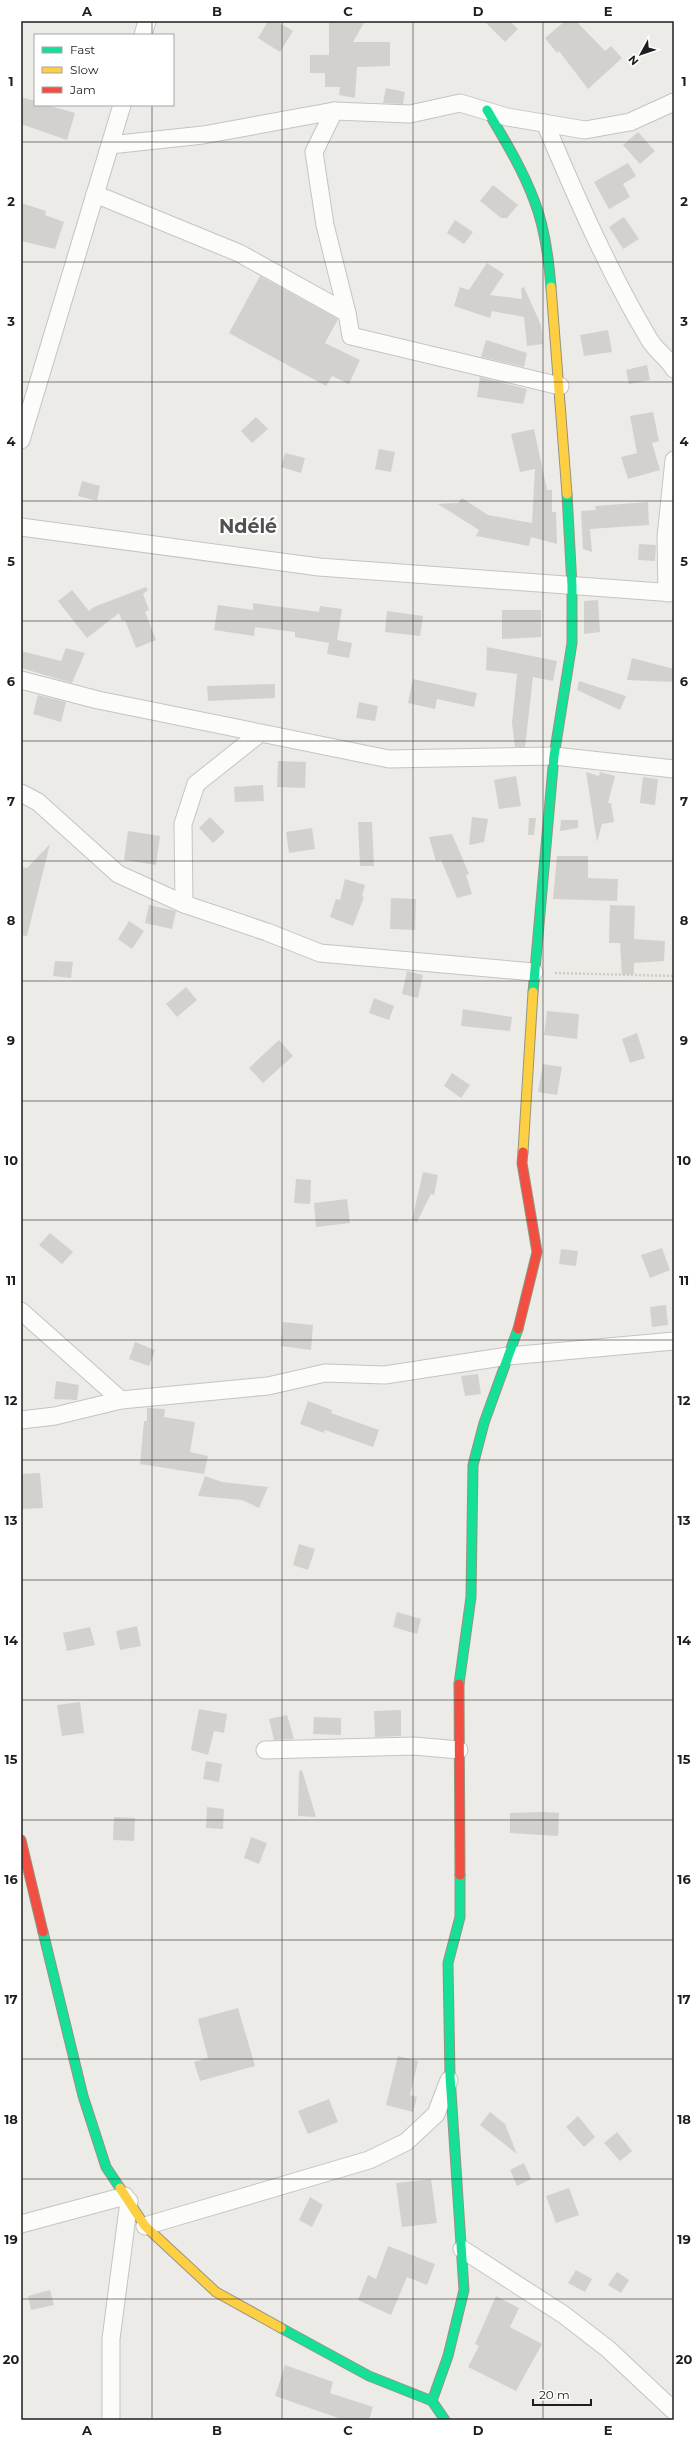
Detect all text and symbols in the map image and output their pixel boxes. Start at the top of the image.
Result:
text: A [81,3,93,19]
text: B [212,3,222,19]
text: C [343,3,353,19]
text: D [473,3,484,19]
text: E [604,3,613,19]
legend [34,34,174,106]
north arrow [621,34,661,74]
text: Fast [70,42,95,57]
text: N [625,53,642,68]
text: Slow [70,62,99,77]
text: 1 [8,73,14,89]
text: 1 [681,73,687,89]
text: Jam [69,82,96,97]
text: 2 [7,193,15,209]
text: 2 [680,193,688,209]
text: 3 [6,313,15,329]
text: 3 [679,313,688,329]
text: 4 [7,433,16,449]
text: 4 [680,433,689,449]
district label: Ndélé [219,515,277,538]
text: 5 [7,553,15,569]
text: 5 [680,553,688,569]
text: 6 [7,673,16,689]
text: 6 [680,673,689,689]
text: 7 [7,793,15,809]
text: 7 [680,793,688,809]
text: 8 [7,912,16,928]
text: 8 [680,912,689,928]
text: 9 [7,1032,15,1048]
text: 9 [680,1032,688,1048]
text: 10 [4,1152,18,1168]
text: 10 [677,1152,691,1168]
text: 11 [6,1272,16,1288]
text: 11 [679,1272,689,1288]
text: 12 [5,1392,18,1408]
text: 12 [678,1392,691,1408]
text: 13 [5,1512,18,1528]
text: 13 [678,1512,691,1528]
text: 14 [4,1632,18,1648]
text: 14 [677,1632,691,1648]
text: 15 [5,1751,18,1767]
text: 15 [678,1751,691,1767]
text: 16 [4,1871,18,1887]
text: 16 [677,1871,691,1887]
text: 17 [4,1991,18,2007]
text: 17 [677,1991,691,2007]
text: 18 [4,2111,18,2127]
text: 18 [677,2111,691,2127]
text: 19 [4,2231,18,2247]
text: 19 [677,2231,691,2247]
text: 20 [3,2351,19,2367]
text: 20 [676,2351,692,2367]
scale bar [533,2381,591,2407]
text: 20 m [539,2387,570,2402]
text: A [81,2422,93,2438]
text: B [212,2422,222,2438]
text: C [343,2422,353,2438]
text: D [473,2422,484,2438]
text: E [604,2422,613,2438]

